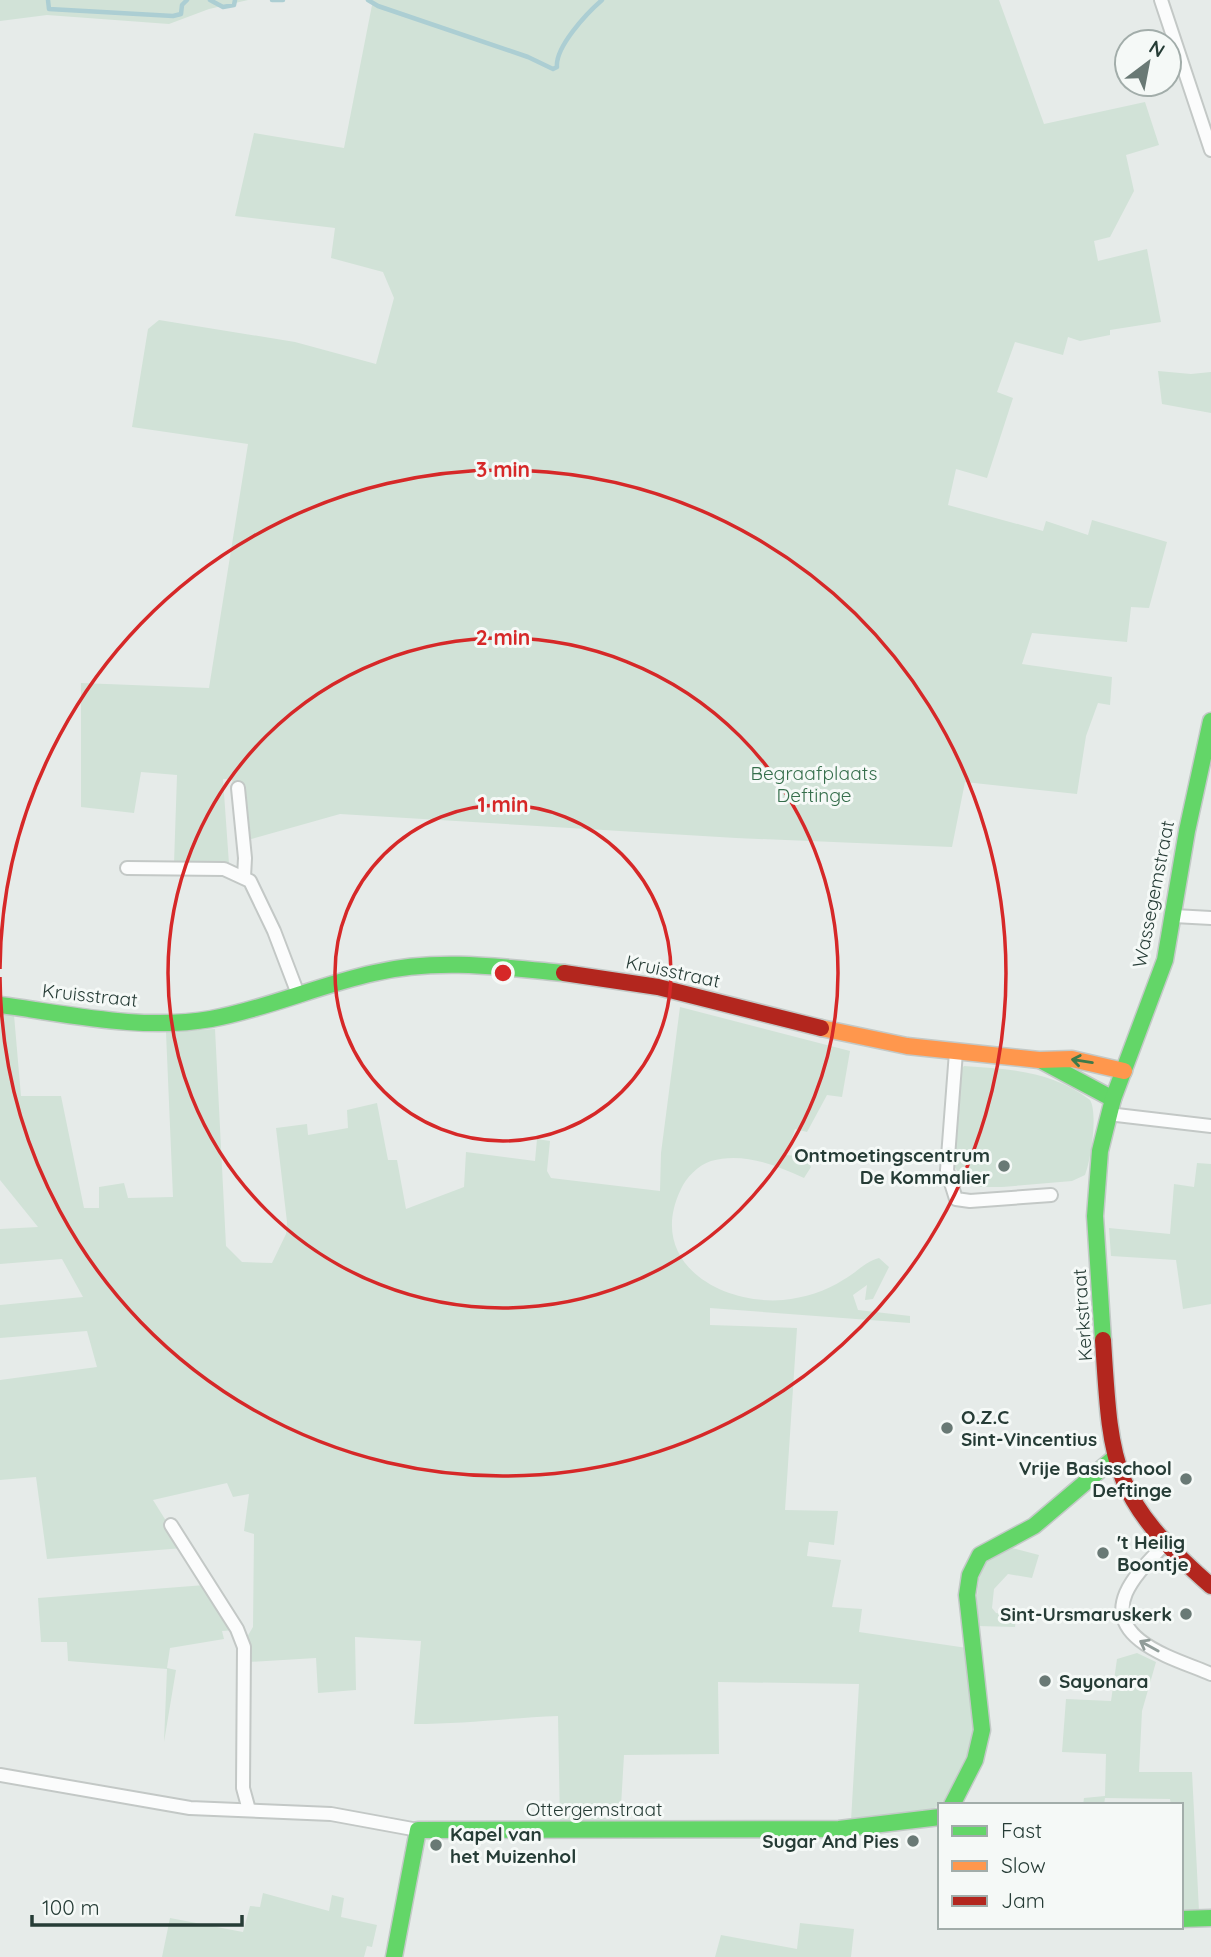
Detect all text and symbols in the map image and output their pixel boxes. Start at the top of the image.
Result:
north arrow [1113,28,1183,98]
text: N [1145,35,1169,62]
text: 3 min [476,456,530,482]
text: 2 min [476,624,530,650]
park label: Begraafplaats Deftinge [751,761,878,807]
text: 1 min [478,791,528,817]
street label: Wassegemstraat [1127,818,1179,970]
street label: Kruisstraat [624,949,722,993]
centre of rings [491,961,515,985]
street label: Kruisstraat [41,978,139,1012]
one-way arrow [1071,1054,1094,1067]
place label: Ontmoetingscentrum De Kommalier [794,1143,990,1189]
marker: Ontmoetingscentrum De Kommalier [996,1158,1012,1174]
street label: Kerkstraat [1067,1268,1097,1362]
place label: O.Z.C Sint-Vincentius [961,1405,1097,1451]
marker: O.Z.C Sint-Vincentius [939,1420,955,1436]
place label: Vrije Basisschool Deftinge [1019,1456,1172,1502]
marker: Vrije Basisschool Deftinge [1178,1471,1194,1487]
place label: 't Heilig Boontje [1117,1530,1189,1576]
marker: 't Heilig Boontje [1095,1545,1111,1561]
place label: Sint-Ursmaruskerk [1000,1602,1172,1626]
marker: Sint-Ursmaruskerk [1178,1606,1194,1622]
one-way arrow [1140,1639,1160,1653]
place label: Sayonara [1059,1669,1148,1693]
marker: Sayonara [1037,1673,1053,1689]
street label: Ottergemstraat [526,1797,662,1821]
legend [938,1803,1183,1929]
text: Fast [1001,1817,1042,1843]
place label: Kapel van het Muizenhol [450,1822,576,1868]
place label: Sugar And Pies [762,1829,899,1853]
marker: Sugar And Pies [905,1833,921,1849]
marker: Kapel van het Muizenhol [428,1837,444,1853]
text: Slow [1001,1852,1046,1878]
scale bar [32,1884,242,1928]
text: Jam [1001,1887,1045,1913]
text: 100 m [42,1894,100,1920]

